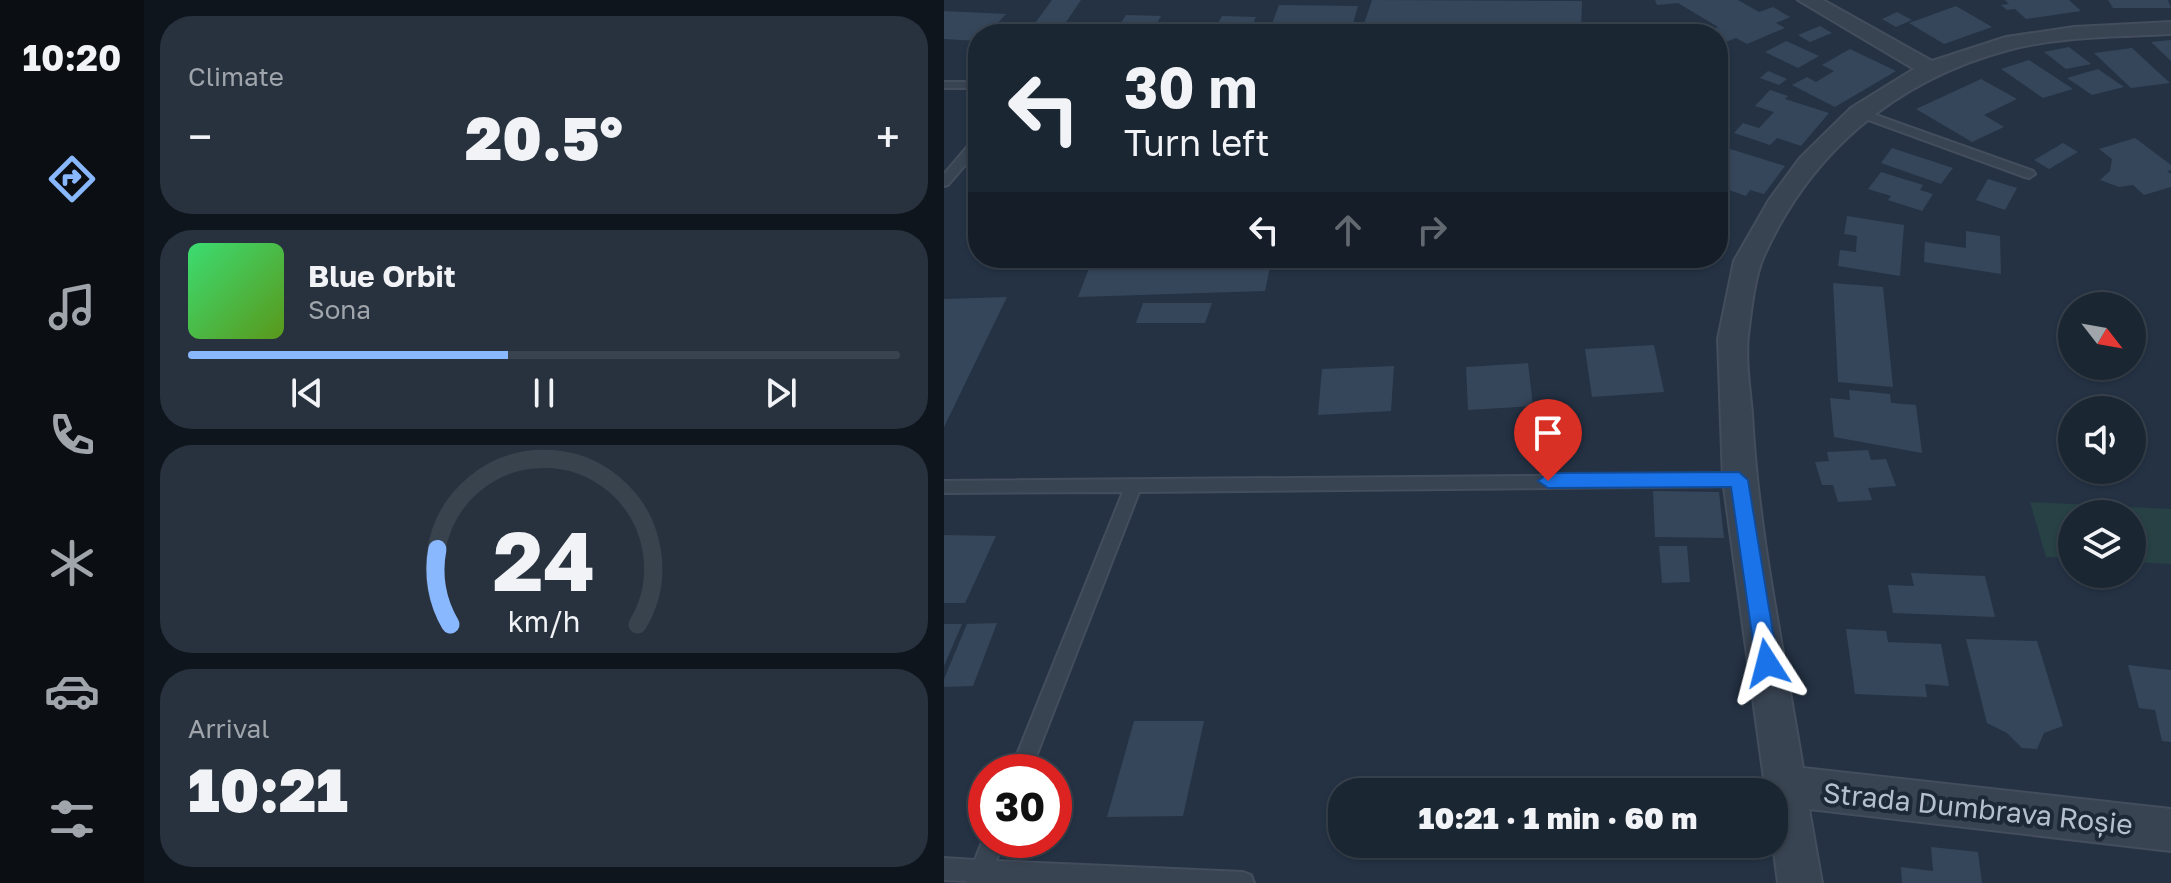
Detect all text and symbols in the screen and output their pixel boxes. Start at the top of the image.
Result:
text: 10:20 [23,36,121,79]
text: 30 m [1124,53,1258,120]
icon: left [992,56,1096,160]
text: Climate [188,61,284,92]
text: 20.5° [465,101,623,173]
text: − [188,110,212,163]
text: + [876,110,900,163]
text: Turn left [1124,121,1270,164]
icon: directions [44,151,100,207]
icon: left [1242,208,1286,252]
icon: ahead [1326,208,1370,252]
icon: right [1410,208,1454,252]
text: Blue Orbit [308,258,456,294]
icon: music [44,279,100,335]
north arrow [2058,292,2146,380]
map controls [2058,292,2146,588]
text: Sona [308,294,371,325]
icon: previous [285,371,329,415]
icon: pause [522,371,566,415]
icon: next [759,371,803,415]
button: sound [2058,396,2146,484]
pin [1514,399,1582,481]
icon: phone [44,407,100,463]
icon: arrive [1526,411,1570,455]
button: layers [2058,500,2146,588]
text: 24 [493,508,595,608]
icon: climate [44,535,100,591]
text: km/h [508,604,580,638]
position arrow [1725,621,1809,705]
icon: car [44,663,100,719]
text: Arrival [188,713,269,744]
text: 10:21 [188,753,348,825]
speed limit sign: 30 [968,754,1072,858]
street label: Strada Dumbrava Roșie [1821,775,2135,841]
icon: filters [44,791,100,847]
text: 10:21 · 1 min · 60 m [1419,800,1697,836]

